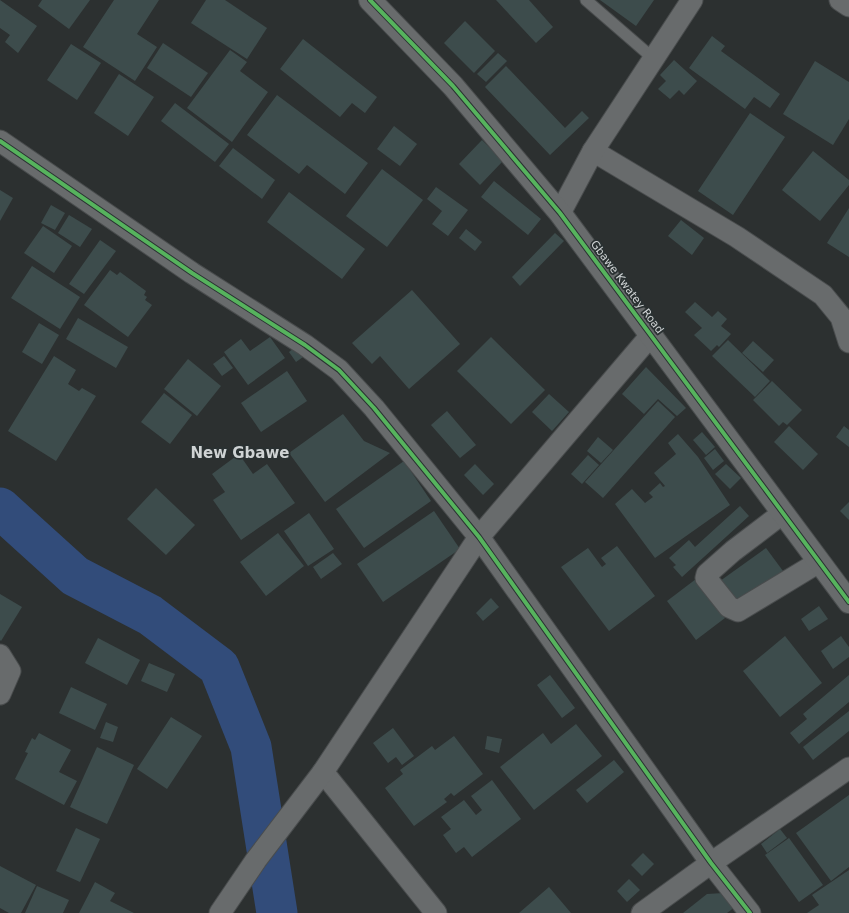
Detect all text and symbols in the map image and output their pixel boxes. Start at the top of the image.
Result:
street label: Gbawe Kwatey Road [588,238,666,336]
district label: New Gbawe [190,444,290,462]

